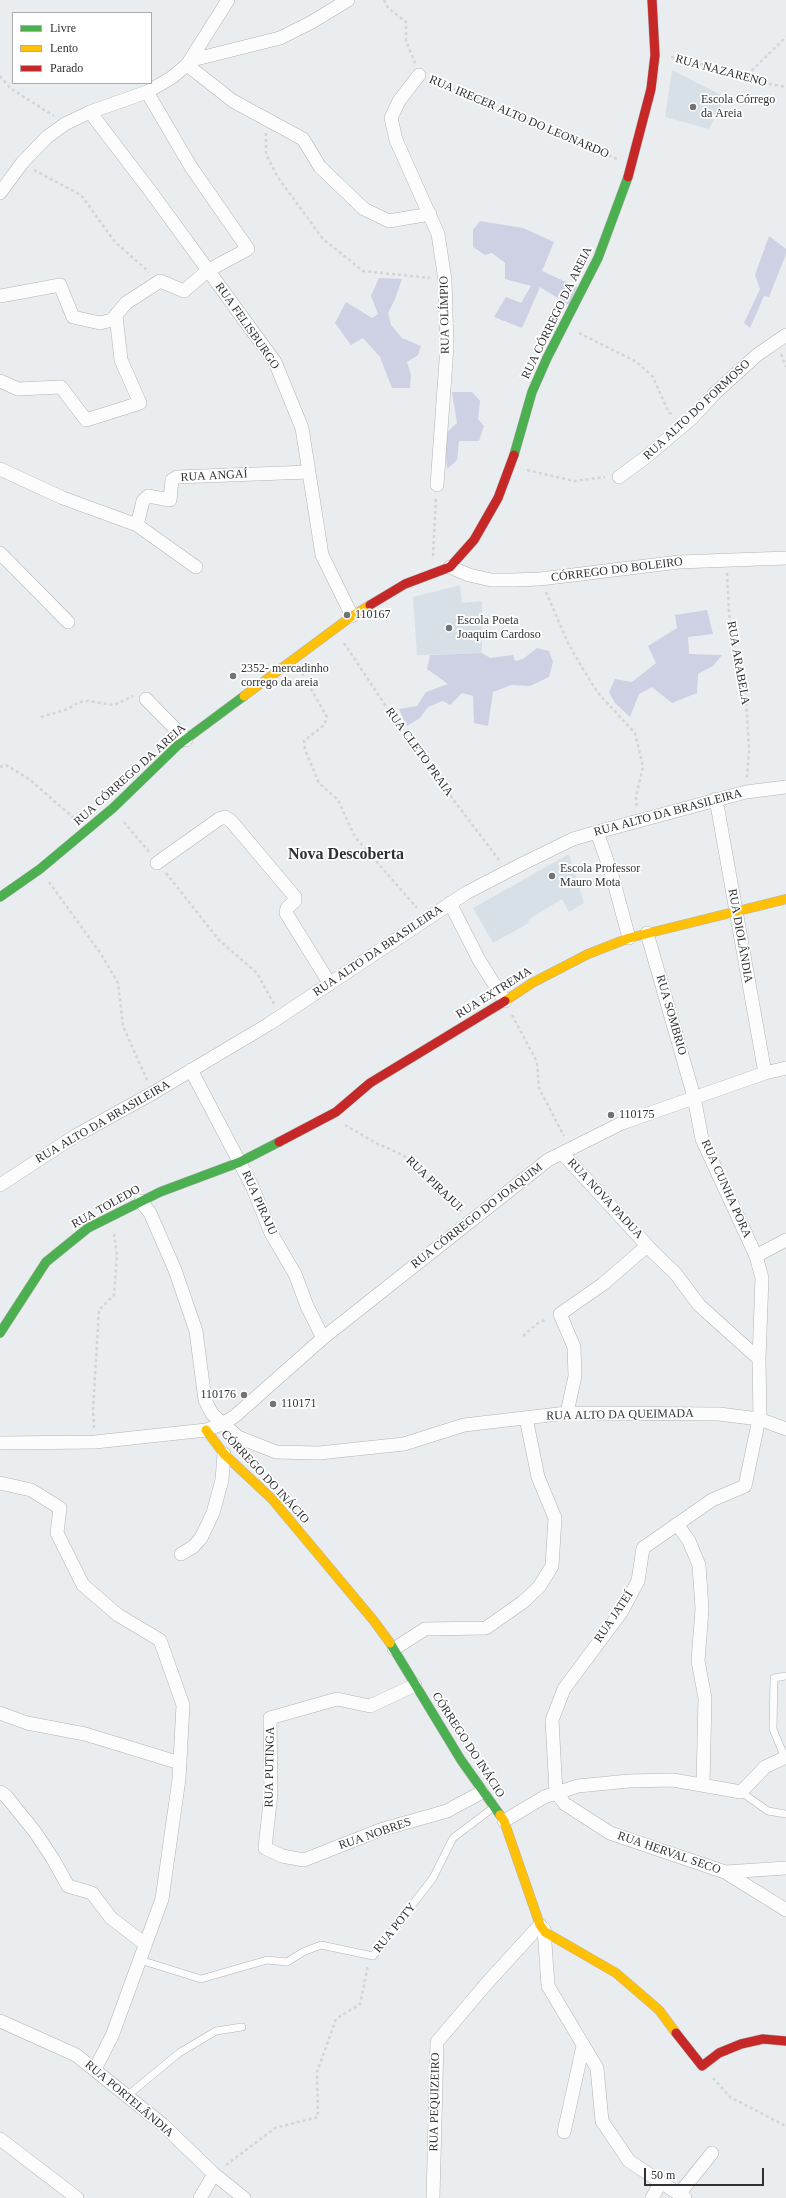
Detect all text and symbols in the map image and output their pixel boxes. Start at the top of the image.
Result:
legend [12,12,152,84]
text: Livre [50,21,76,35]
text: Lento [50,41,78,55]
street label: RUA NAZARENO [674,52,768,90]
text: Parado [50,61,83,75]
street label: RUA IRECER ALTO DO LEONARDO [427,72,611,162]
place label: Escola Córrego da Areia [701,93,775,121]
marker: Escola Córrego da Areia [688,102,698,112]
street label: RUA CÓRREGO DA AREIA [519,244,595,382]
street label: RUA OLÍMPIO [437,276,453,354]
street label: RUA FELISBURGO [212,280,282,372]
street label: RUA ALTO DO FORMOSO [641,357,753,463]
street label: RUA ANGAÍ [180,467,248,485]
street label: CÓRREGO DO BOLEIRO [550,555,684,585]
place label: 110167 [355,608,391,622]
marker: 110167 [342,610,352,620]
place label: Escola Poeta Joaquim Cardoso [457,614,541,642]
street label: RUA ARABELA [724,620,752,706]
marker: Escola Poeta Joaquim Cardoso [444,623,454,633]
place label: 2352- mercadinho corrego da areia [241,662,329,690]
marker: 2352- mercadinho corrego da areia [228,671,238,681]
street label: RUA CLETO PRAIA [382,705,456,799]
street label: RUA CÓRREGO DA AREIA [71,721,189,829]
street label: RUA ALTO DA BRASILEIRA [592,786,744,840]
district label: Nova Descoberta [288,845,404,865]
place label: Escola Professor Mauro Mota [560,862,640,890]
marker: Escola Professor Mauro Mota [547,871,557,881]
street label: RUA DIOLÂNDIA [725,888,755,984]
street label: RUA ALTO DA BRASILEIRA [311,902,445,1000]
street label: RUA EXTREMA [454,964,534,1022]
street label: RUA SOMBRIO [653,973,689,1057]
street label: RUA ALTO DA BRASILEIRA [33,1078,173,1166]
place label: 110175 [619,1108,655,1122]
marker: 110175 [606,1110,616,1120]
street label: RUA CUNHA PORA [698,1138,754,1240]
street label: RUA PIRAJUI [403,1153,465,1215]
street label: RUA NOVA PADUA [564,1156,646,1242]
street label: RUA CÓRREGO DO JOAQUIM [408,1160,546,1272]
street label: RUA PIRAJU [238,1169,280,1237]
street label: RUA TOLEDO [69,1182,143,1232]
place label: 110176 [200,1388,236,1402]
marker: 110176 [239,1390,249,1400]
place label: 110171 [281,1397,317,1411]
marker: 110171 [268,1399,278,1409]
street label: RUA ALTO DA QUEIMADA [546,1407,694,1423]
street label: CÓRREGO DO INÁCIO [218,1427,312,1527]
street label: RUA JATEÍ [592,1589,636,1645]
street label: CÓRREGO DO INÁCIO [429,1690,507,1800]
street label: RUA PUTINGA [262,1726,278,1808]
street label: RUA NOBRES [337,1815,413,1853]
street label: RUA HERVAL SECO [616,1829,722,1877]
street label: RUA POTY [371,1900,419,1956]
street label: RUA PEQUIZEIRO [427,2052,443,2152]
street label: RUA PORTELÂNDIA [82,2058,176,2140]
scale bar [646,2160,766,2186]
text: 50 m [651,2168,675,2182]

